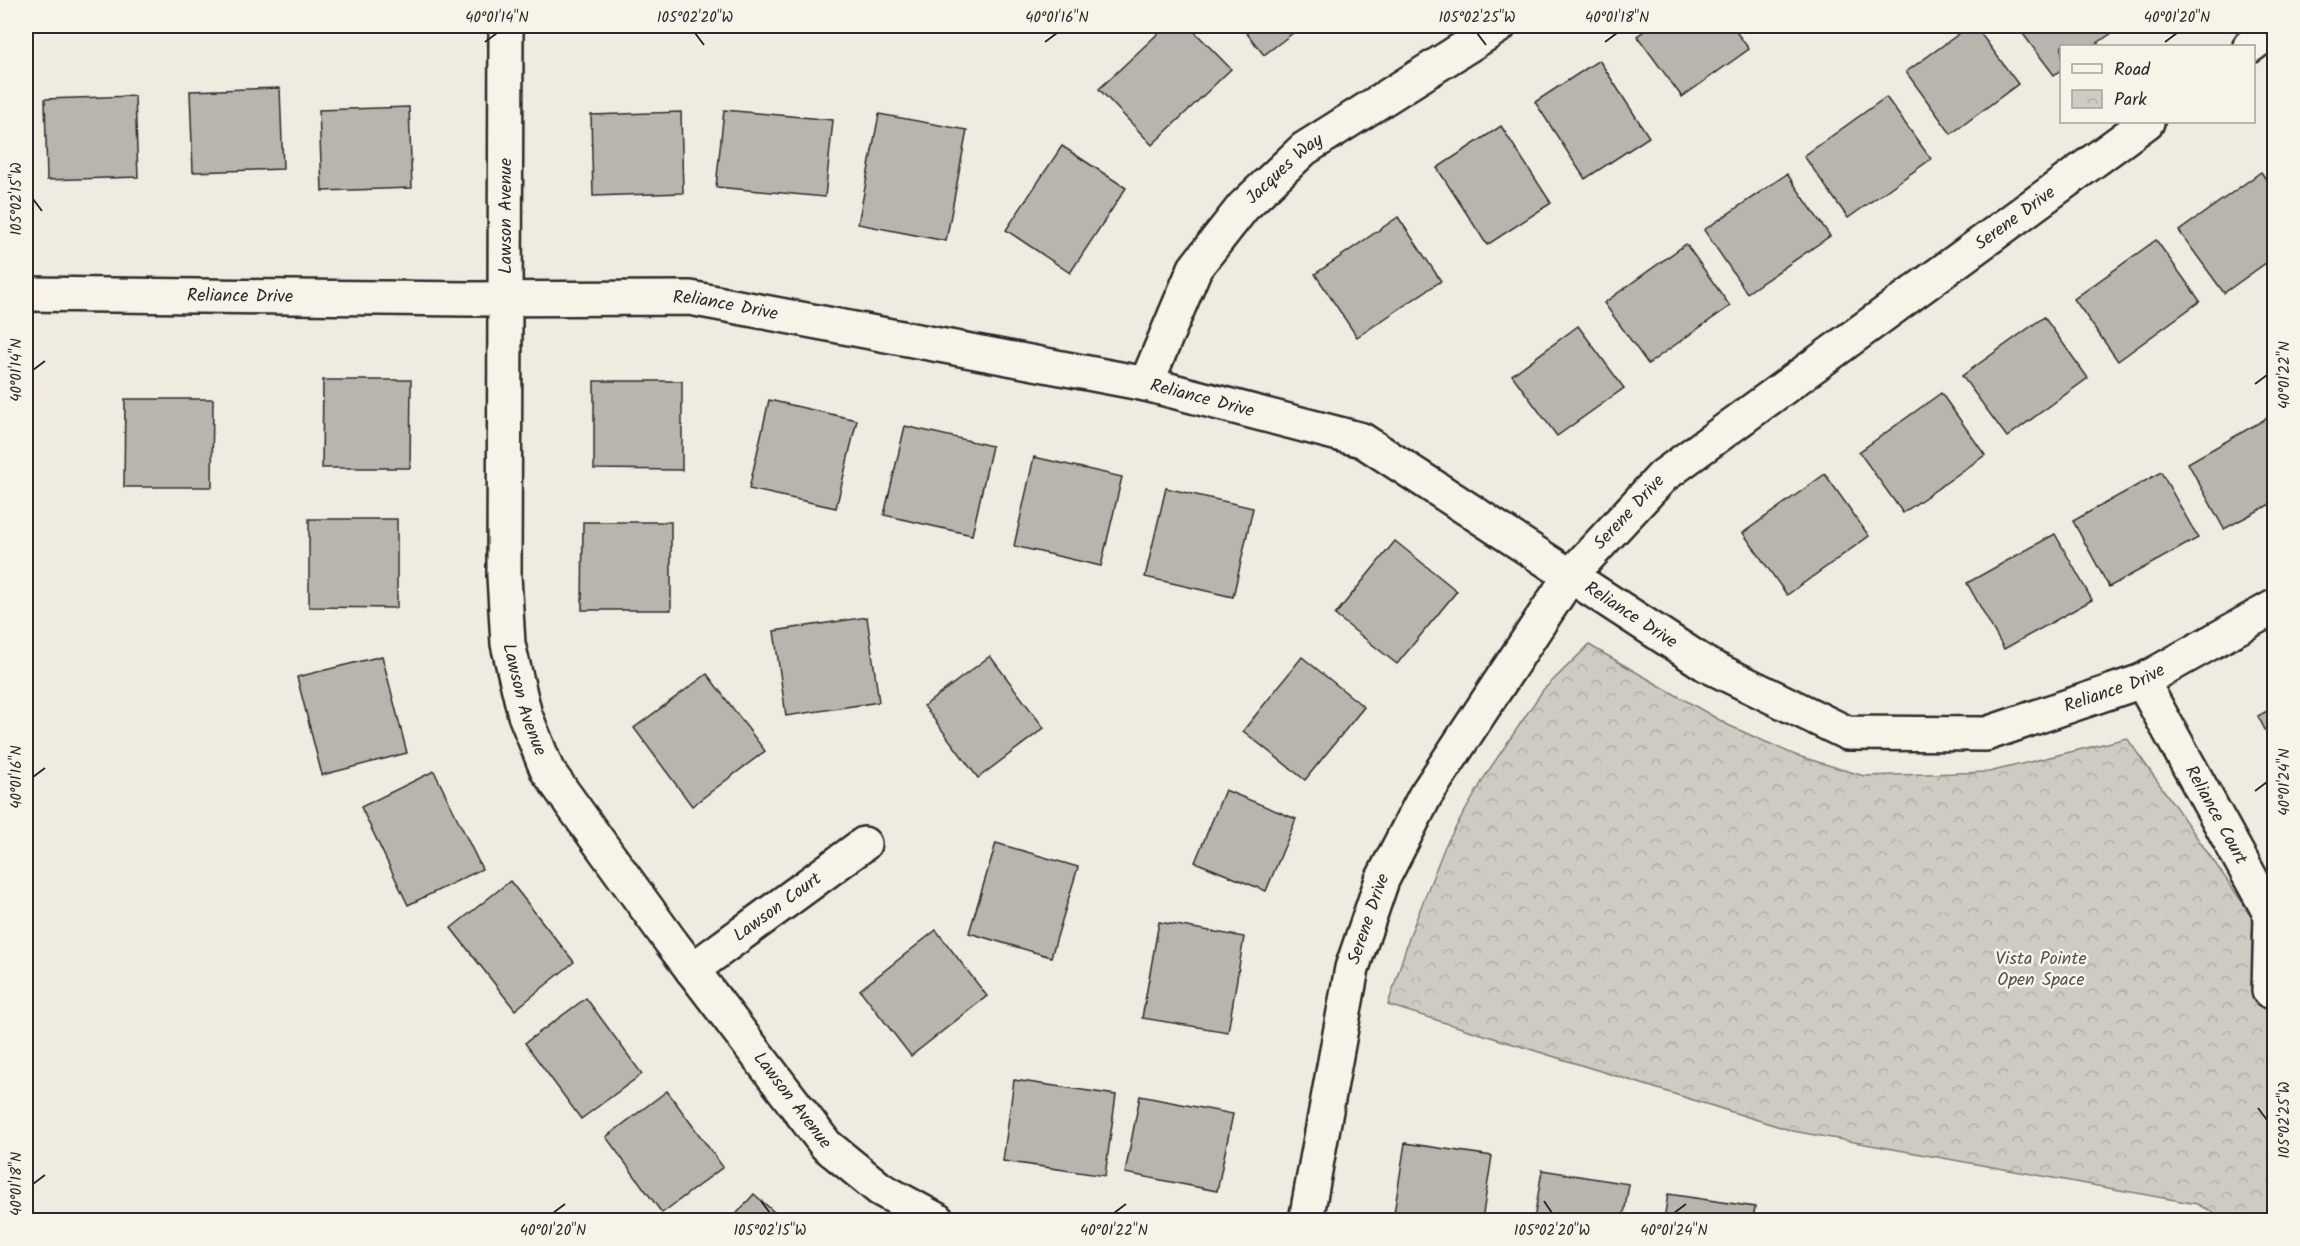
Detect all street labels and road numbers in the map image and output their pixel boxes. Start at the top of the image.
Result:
street label: Jacques Way [1239,126,1329,212]
street label: Lawson Avenue [492,158,521,274]
street label: Serene Drive [1969,179,2062,258]
street label: Reliance Drive [187,281,293,312]
street label: Reliance Drive [673,283,780,329]
street label: Reliance Drive [1147,371,1257,426]
street label: Serene Drive [1587,468,1672,557]
street label: Reliance Drive [1578,574,1683,656]
street label: Lawson Avenue [494,640,554,760]
street label: Reliance Drive [2060,656,2171,721]
street label: Reliance Court [2177,760,2255,871]
street label: Lawson Court [727,864,829,950]
street label: Serene Drive [1340,868,1398,968]
street label: Lawson Avenue [745,1046,839,1156]

